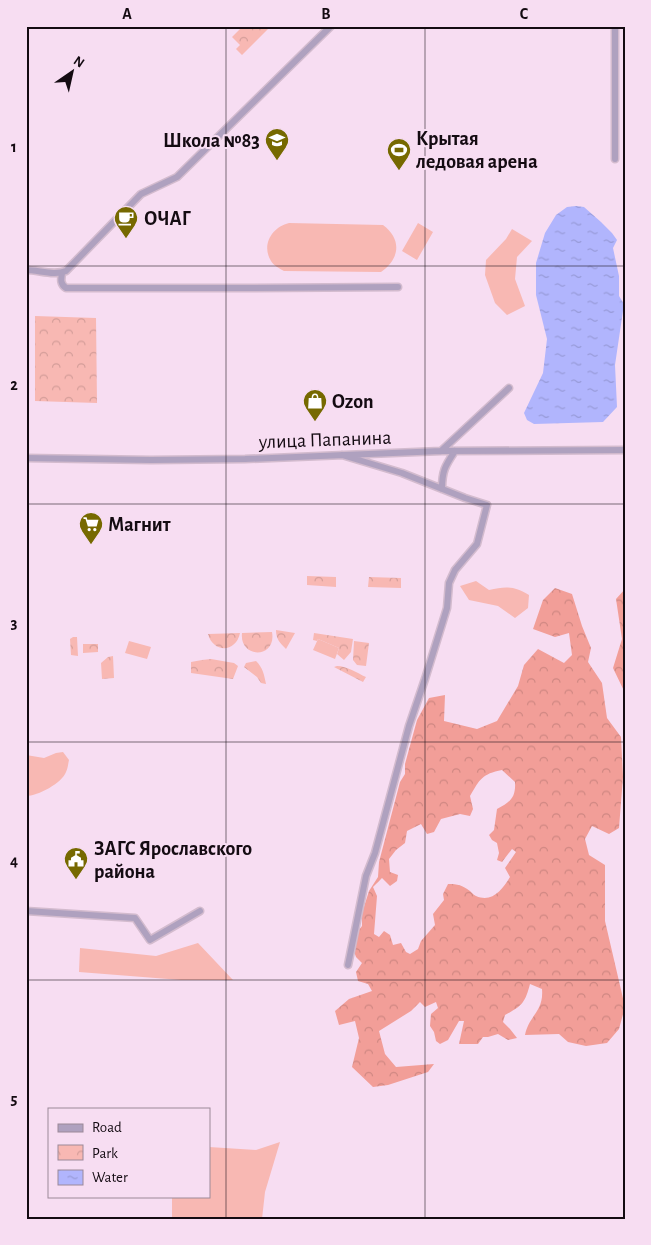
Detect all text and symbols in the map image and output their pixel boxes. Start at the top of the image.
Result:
text: A [122,6,132,22]
text: B [321,6,331,22]
text: C [520,6,529,22]
north arrow [48,48,98,98]
text: N [71,54,87,71]
school or university icon: Школа №83 [264,127,290,161]
place label: Крытая ледовая арена [416,129,538,172]
place label: Школа №83 [163,131,260,151]
sports icon: Крытая ледовая арена [386,137,412,171]
text: 1 [11,139,17,155]
cafe icon: ОЧАГ [113,205,139,239]
place label: ОЧАГ [144,209,192,229]
text: 2 [10,377,18,393]
shop icon: Ozon [302,388,328,422]
place label: Ozon [332,392,374,412]
street label: улица Папанина [257,428,392,452]
supermarket icon: Магнит [78,511,104,545]
place label: Магнит [108,515,171,535]
text: 3 [11,615,18,631]
place label: ЗАГС Ярославского района [94,839,252,882]
public building icon: ЗАГС Ярославского района [63,846,89,880]
text: 4 [10,853,18,869]
text: 5 [11,1091,18,1107]
legend [48,1108,210,1198]
text: Road [92,1120,122,1135]
text: Park [92,1146,118,1161]
text: Water [92,1170,128,1185]

